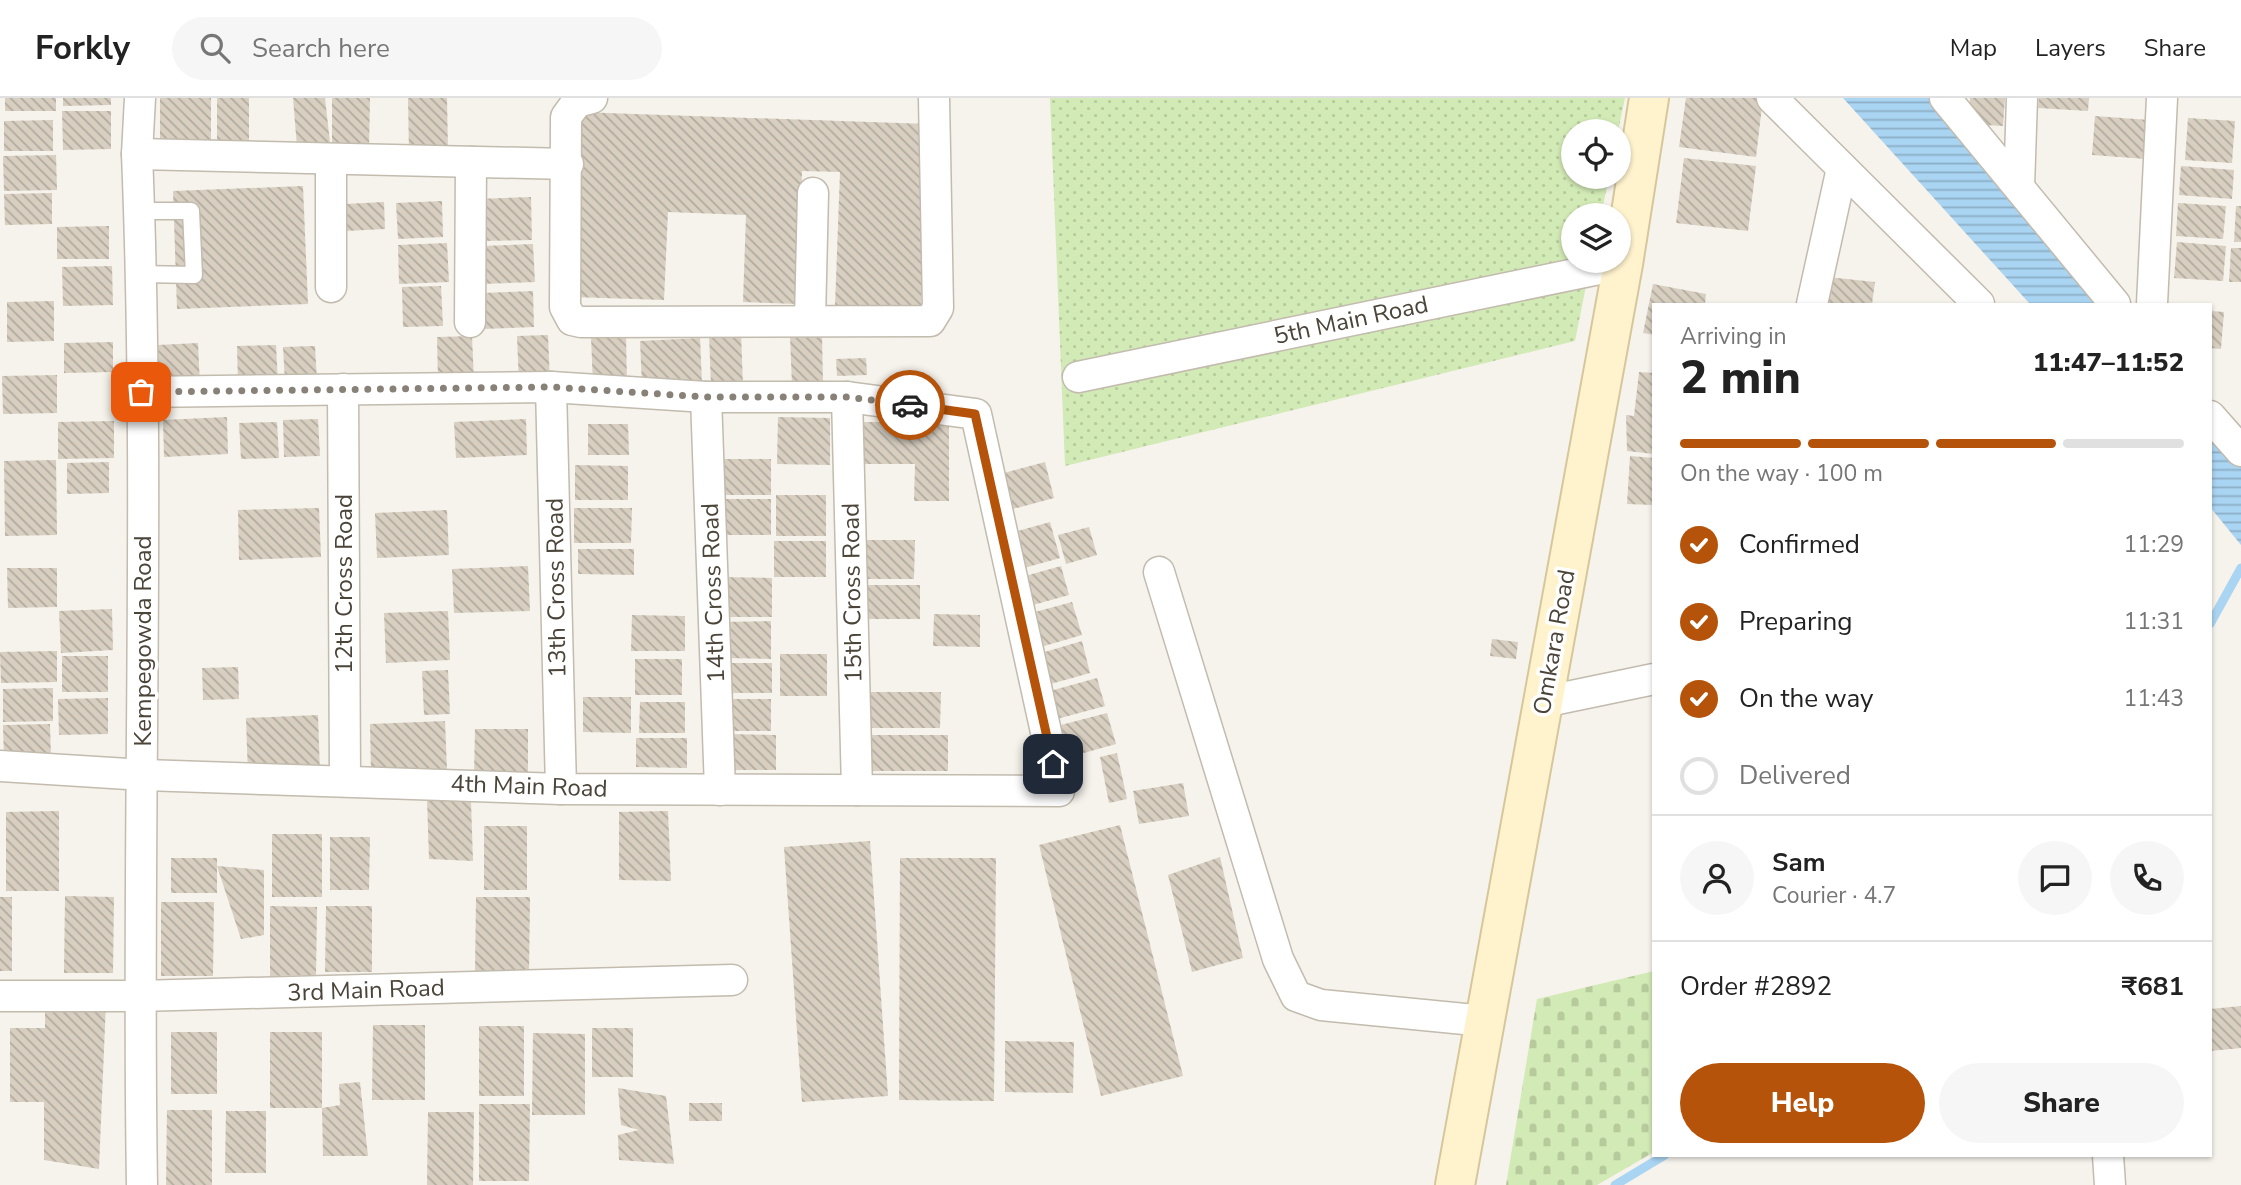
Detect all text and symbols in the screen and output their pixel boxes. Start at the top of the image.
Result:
search box [172,17,662,80]
text: Forkly [35,26,130,71]
icon: search [196,29,234,67]
text: Search here [252,31,390,66]
text: Map [1950,32,1997,64]
text: Layers [2035,32,2106,64]
text: Share [2144,32,2206,64]
map controls [1561,119,1631,273]
button: locate [1561,119,1631,189]
button: layers [1561,203,1631,273]
street label: 5th Main Road [1271,288,1431,352]
text: Arriving in [1680,321,1787,352]
text: 11:47–11:52 [2033,345,2184,380]
text: 2 min [1680,346,1801,409]
pin [111,362,171,422]
courier [875,370,945,440]
icon: bag [122,373,160,411]
icon: car [891,386,929,424]
text: On the way · 100 m [1680,458,1883,489]
street label: 12th Cross Road [328,494,360,674]
street label: 13th Cross Road [538,498,574,678]
street label: 14th Cross Road [694,502,732,684]
street label: 15th Cross Road [834,503,870,683]
icon: check [1680,526,1718,564]
text: Confirmed [1739,527,1860,562]
text: 11:29 [2124,529,2184,560]
street label: Kempegowda Road [127,536,159,746]
street label: Omkara Road [1526,567,1582,717]
icon: check [1680,603,1718,641]
text: Preparing [1739,604,1852,639]
text: 11:31 [2124,606,2184,637]
icon: check [1680,680,1718,718]
text: On the way [1739,681,1873,716]
text: 11:43 [2124,683,2184,714]
pin [1023,734,1083,794]
icon: home [1034,745,1072,783]
text: Delivered [1739,758,1851,793]
street label: 4th Main Road [450,767,608,805]
button: person [1680,841,1754,915]
button: chat [2018,841,2092,915]
button: phone [2110,841,2184,915]
text: Sam [1772,845,1825,880]
text: Courier · 4.7 [1772,880,1896,911]
text: Order #2892 [1680,969,1832,1004]
text: ₹681 [2122,969,2184,1004]
street label: 3rd Main Road [287,971,445,1009]
button: Help [1680,1063,1925,1143]
button: Share [1939,1063,2184,1143]

